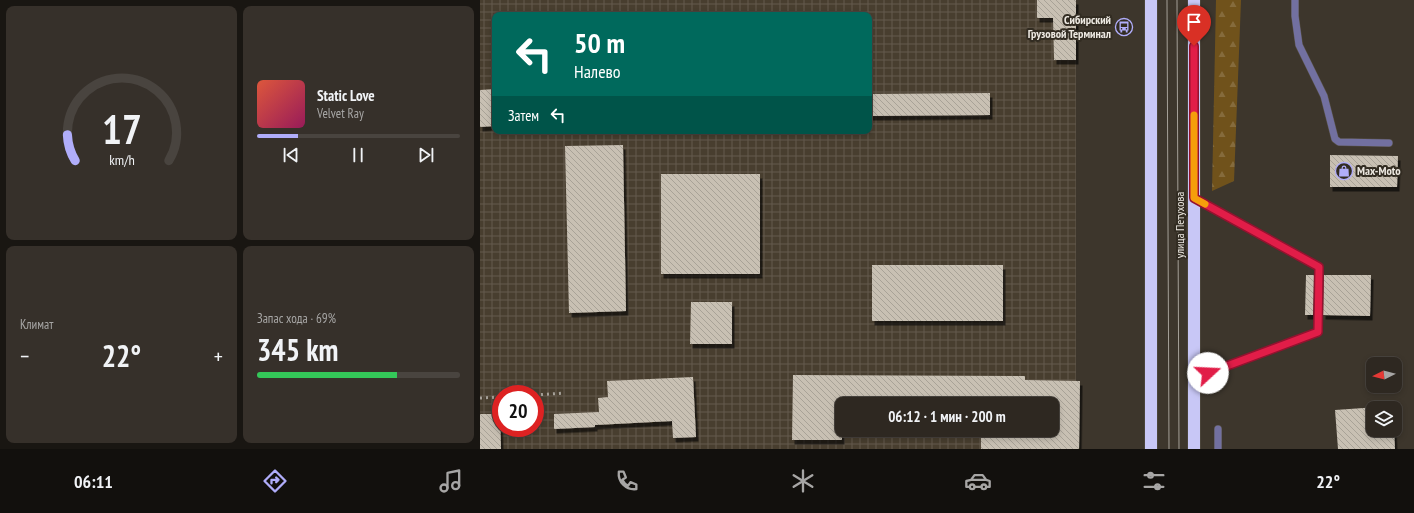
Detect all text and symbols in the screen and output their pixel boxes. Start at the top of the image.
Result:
pin [1177,5,1211,46]
icon: arrive [1183,11,1205,33]
place label: Сибирский Грузовой Терминал [1028,12,1111,41]
bus stop icon: Сибирский Грузовой Терминал [1114,17,1134,37]
text: 50 m [574,24,625,61]
icon: left [508,28,560,80]
text: Налево [574,60,621,83]
text: Static Love [317,86,375,105]
text: 17 [102,102,141,155]
icon: left [547,104,569,126]
text: Velvet Ray [317,105,364,122]
text: Затем [508,106,539,125]
icon: previous [280,144,302,166]
icon: pause [347,144,369,166]
icon: next [415,144,437,166]
text: km/h [109,149,134,168]
shop icon: Max-Moto [1334,161,1354,181]
place label: Max-Moto [1357,163,1401,178]
street label: улица Петухова [1172,192,1187,258]
text: Запас хода · 69% [257,310,336,327]
text: Климат [20,316,53,333]
text: 345 km [257,330,338,369]
text: 22° [102,336,141,375]
text: − [20,342,29,370]
text: + [214,342,223,370]
position arrow [1187,352,1229,394]
north arrow [1366,357,1402,393]
map controls [1366,357,1402,437]
speed limit sign: 20 [492,385,544,437]
button: layers [1366,401,1402,437]
text: 06:12 · 1 мин · 200 m [888,407,1006,426]
icon: directions [261,467,289,495]
icon: music [437,467,465,495]
icon: phone [613,467,641,495]
icon: climate [789,467,817,495]
icon: car [964,467,992,495]
icon: filters [1140,467,1168,495]
text: 06:11 [74,470,113,493]
text: 22° [1316,470,1340,493]

